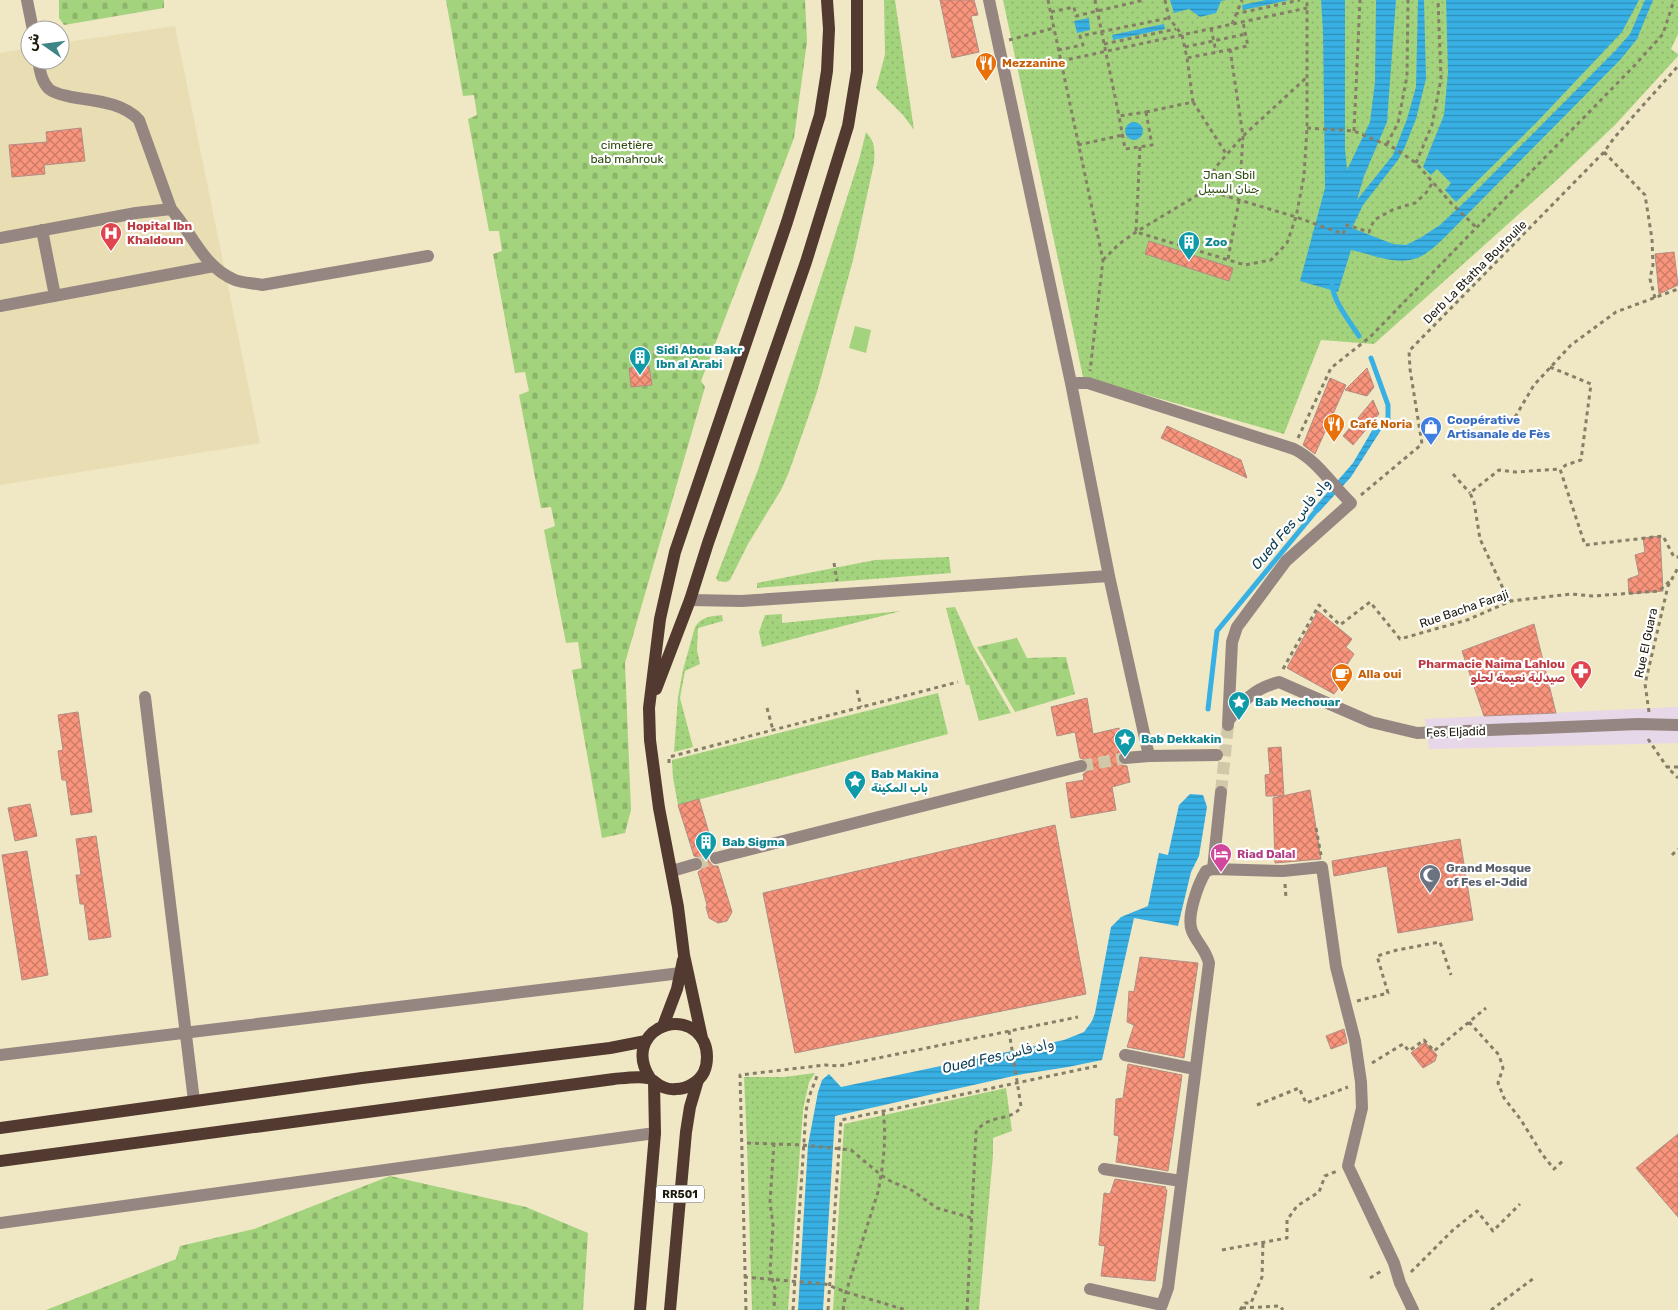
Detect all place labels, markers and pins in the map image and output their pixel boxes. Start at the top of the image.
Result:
restaurant icon: Mezzanine [974,51,998,82]
place label: Mezzanine [1002,56,1065,70]
place label: Hopital Ibn Khaldoun [127,219,192,247]
hospital icon: Hopital Ibn Khaldoun [99,221,123,252]
building icon: Zoo [1177,230,1201,261]
place label: Zoo [1205,235,1227,249]
place label: Sidi Abou Bakr Ibn al Arabi [656,343,743,371]
building icon: Sidi Abou Bakr Ibn al Arabi [628,345,652,376]
restaurant icon: Café Noria [1322,412,1346,443]
place label: Coopérative Artisanale de Fès [1447,413,1550,441]
shop icon: Coopérative Artisanale de Fès [1419,415,1443,446]
place label: Café Noria [1350,417,1412,431]
place label: Pharmacie Naima Lahlou صيدلية نعيمة لحلو [1418,657,1565,685]
pharmacy icon: Pharmacie Naima Lahlou صيدلية نعيمة لحلو [1569,659,1593,690]
cafe icon: Alla oui [1330,662,1354,693]
place label: Alla oui [1358,667,1402,681]
place icon: Bab Mechouar [1227,690,1251,721]
place label: Bab Mechouar [1255,695,1341,709]
place icon: Bab Dekkakin [1113,727,1137,758]
place label: Bab Dekkakin [1141,732,1222,746]
place label: Bab Makina باب المكينة [871,767,939,795]
place icon: Bab Makina باب المكينة [843,769,867,800]
building icon: Bab Sigma [694,830,718,861]
place label: Bab Sigma [722,835,785,849]
hotel icon: Riad Dalal [1209,842,1233,873]
place label: Riad Dalal [1237,847,1296,861]
place label: Grand Mosque of Fes el-Jdid [1446,861,1531,889]
mosque icon: Grand Mosque of Fes el-Jdid [1418,863,1442,894]

